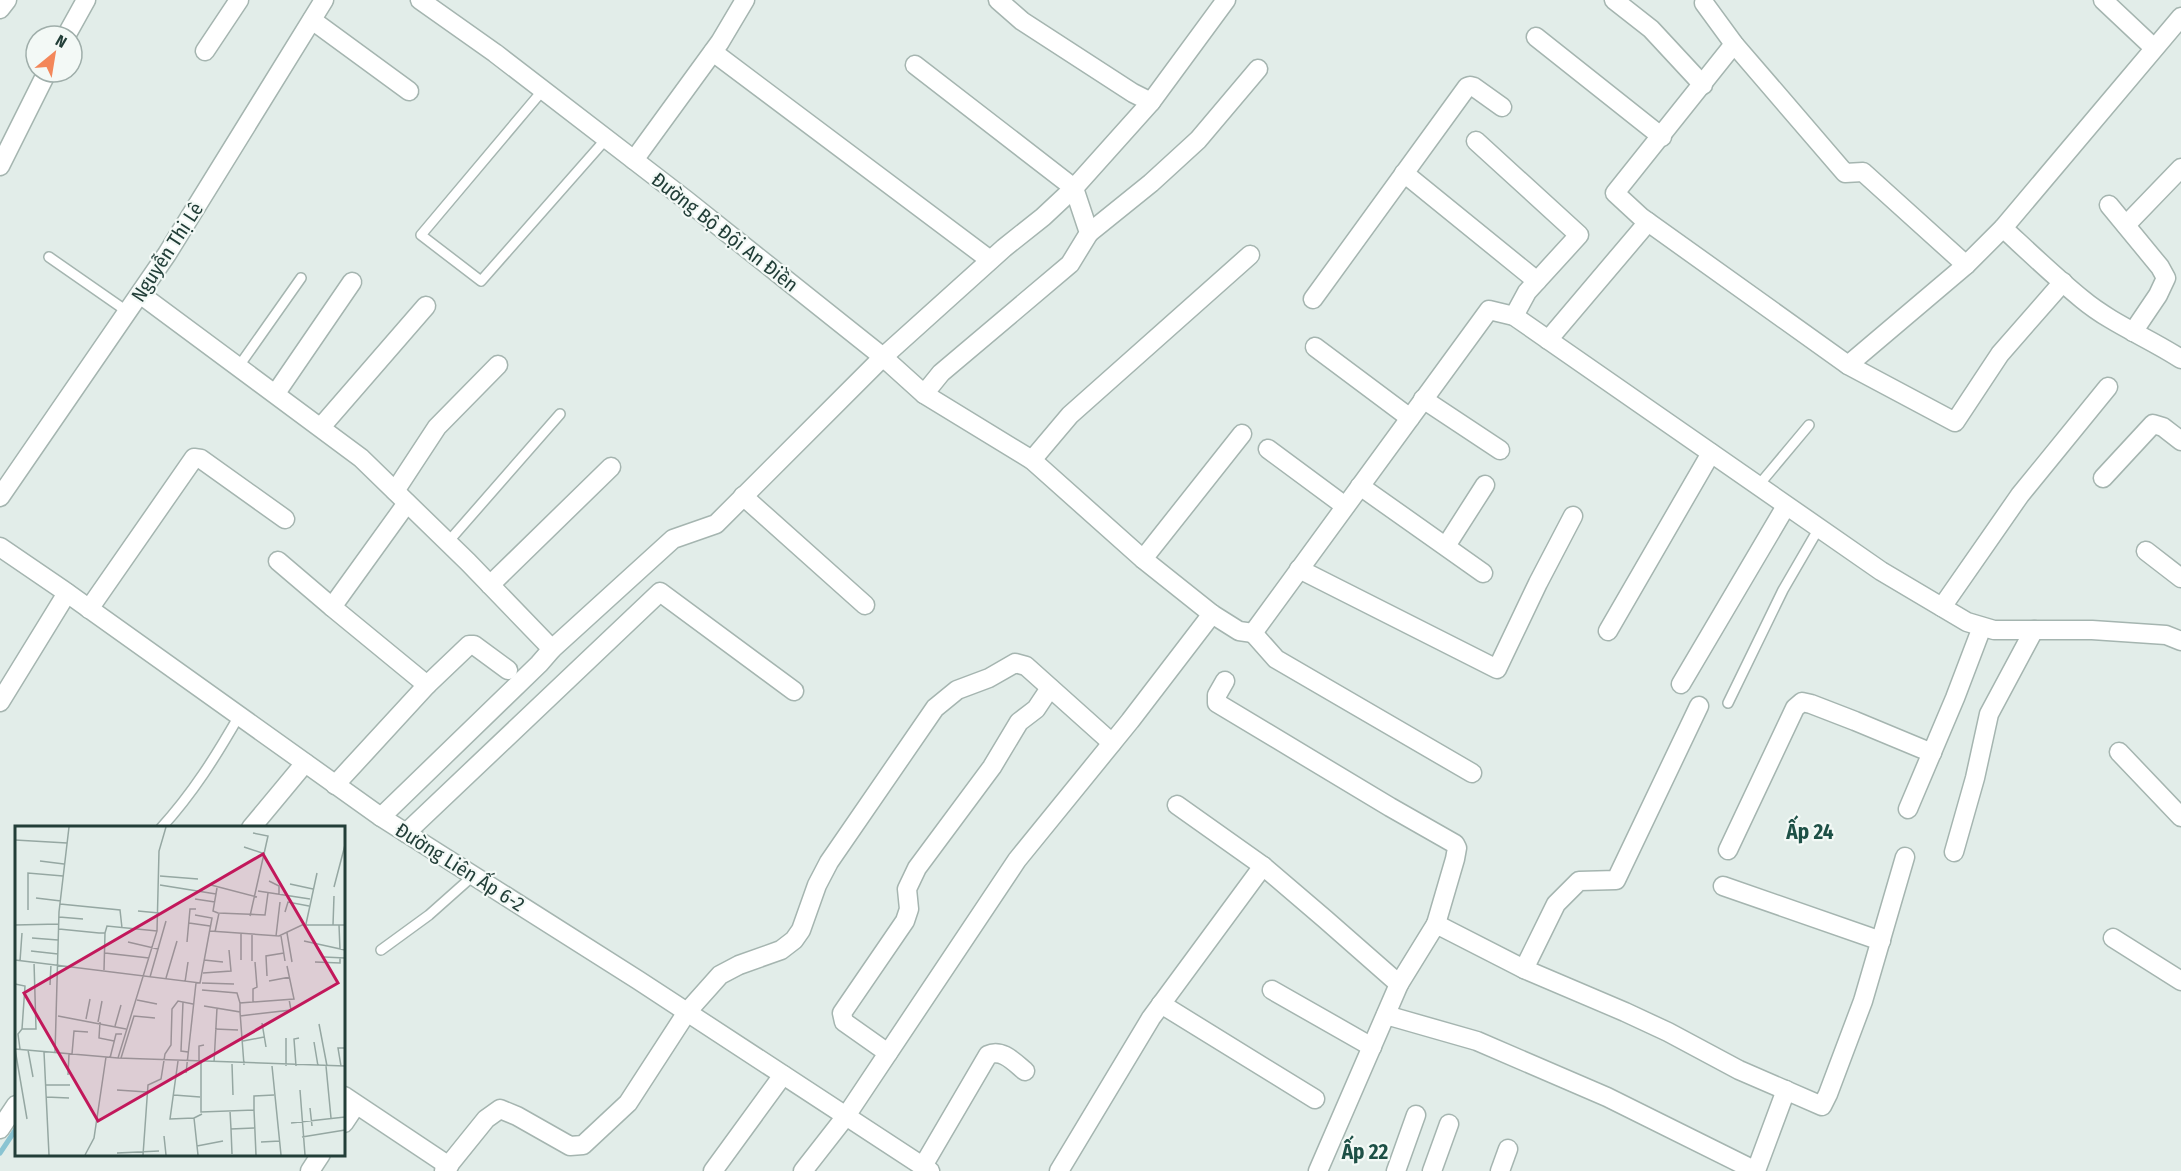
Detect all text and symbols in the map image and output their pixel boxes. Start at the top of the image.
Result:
north arrow [24,24,84,84]
text: N [52,31,70,52]
street label: Đường Bộ Đội An Điền [647,167,803,297]
street label: Nguyễn Thị Lê [126,198,208,306]
district label: Ấp 24 [1785,815,1834,845]
street label: Đường Liên Ấp 6-2 [391,816,530,916]
inset map [15,826,345,1156]
district label: Ấp 22 [1341,1135,1389,1165]

